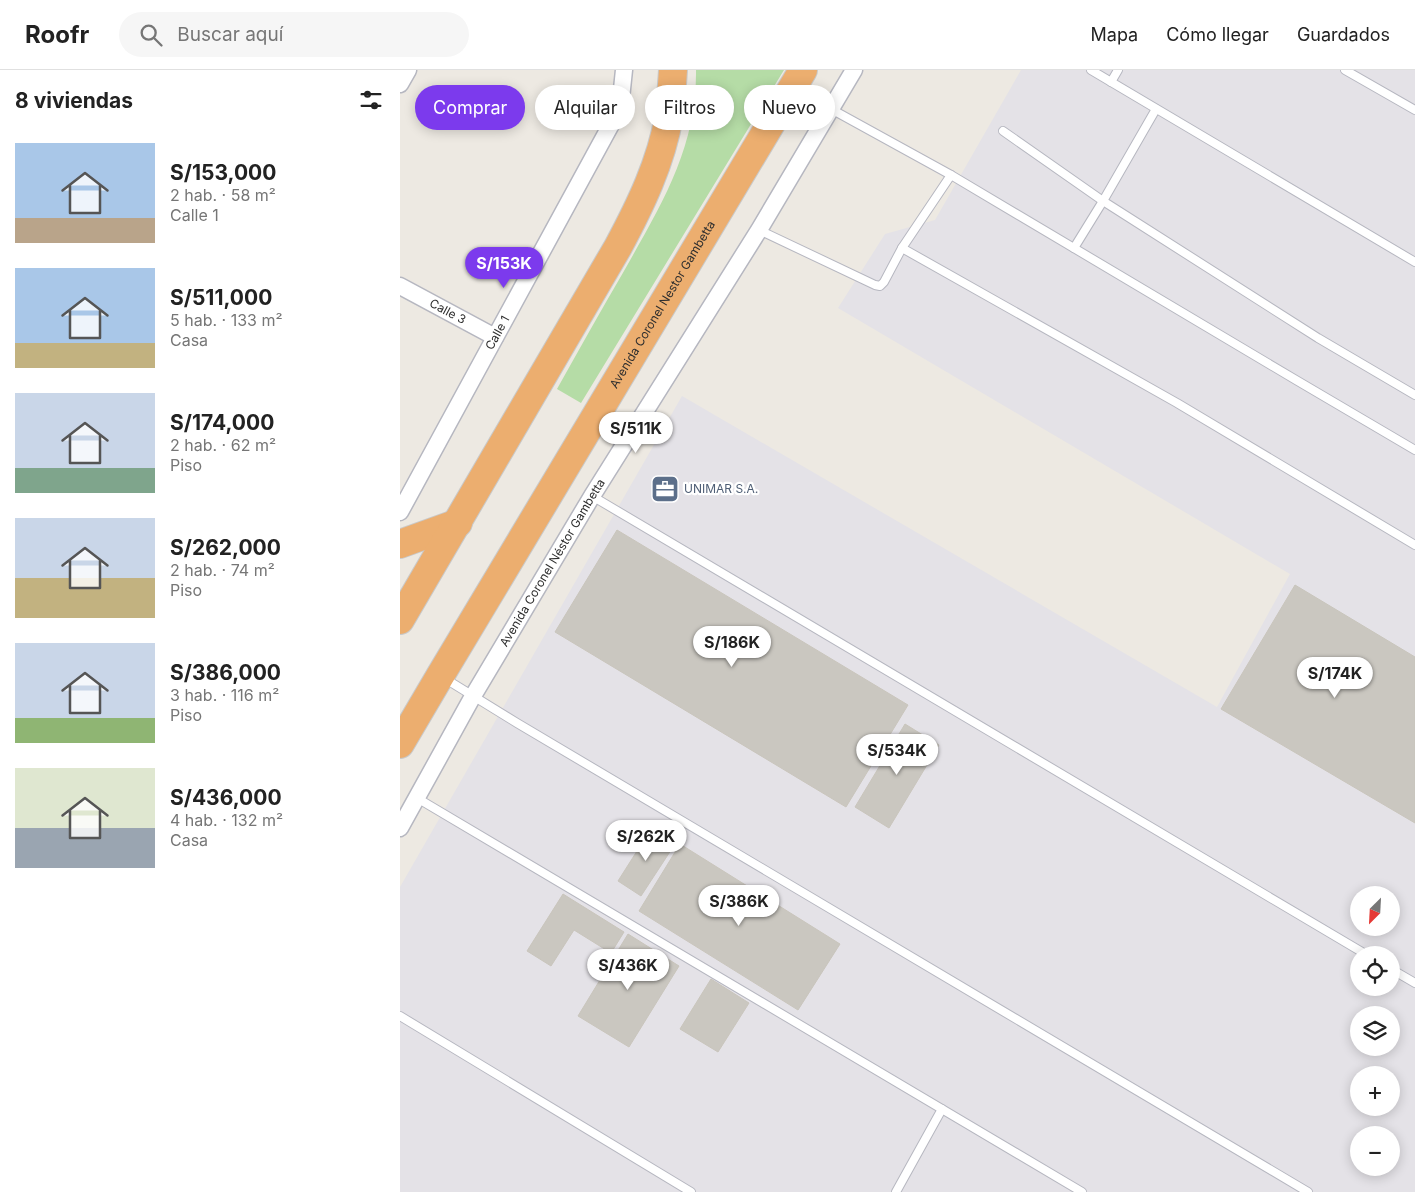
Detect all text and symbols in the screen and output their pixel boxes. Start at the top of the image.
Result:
search box [119,12,469,57]
text: Roofr [25,20,89,49]
icon: search [137,21,165,49]
text: Buscar aquí [177,23,283,46]
text: Mapa [1091,24,1138,45]
text: Cómo llegar [1166,24,1269,45]
text: Guardados [1297,24,1390,45]
chip: Comprar [415,85,525,130]
chip: Alquilar [535,85,635,130]
chip: Filtros [645,85,734,130]
chip: Nuevo [744,85,835,130]
icon: filters [357,86,385,114]
text: 8 viviendas [15,88,133,113]
text: S/153,000 [170,160,276,185]
icon: home [55,163,115,223]
text: 2 hab. · 58 m² [170,185,276,205]
text: Calle 1 [170,205,219,225]
street label: Avenida Coronel Nestor Gambetta [606,218,718,391]
pin: S/153K [463,246,545,289]
text: S/153K [476,253,532,273]
text: S/511,000 [170,285,272,310]
icon: home [55,288,115,348]
street label: Calle 3 [427,295,469,327]
text: 5 hab. · 133 m² [170,310,283,330]
street label: Calle 1 [482,313,512,352]
text: Casa [170,330,208,350]
text: S/174,000 [170,410,274,435]
pin: S/511K [595,412,677,454]
icon: home [55,413,115,473]
text: S/511K [610,418,662,438]
text: 2 hab. · 62 m² [170,435,276,455]
text: Piso [170,455,202,475]
office icon: UNIMAR S.A. [650,474,680,504]
street label: Avenida Coronel Néstor Gambetta [496,476,608,649]
place label: UNIMAR S.A. [684,481,758,496]
text: S/262,000 [170,535,281,560]
icon: home [55,538,115,598]
text: 2 hab. · 74 m² [170,560,275,580]
text: Piso [170,580,202,600]
pin: S/186K [691,626,773,668]
text: S/186K [704,632,760,652]
pin: S/174K [1294,656,1376,699]
text: S/386,000 [170,660,281,685]
icon: home [55,663,115,723]
text: S/174K [1308,663,1362,683]
text: 3 hab. · 116 m² [170,685,279,705]
text: Piso [170,705,202,725]
pin: S/534K [856,734,938,776]
text: S/534K [867,740,927,760]
text: S/436,000 [170,785,282,810]
icon: home [55,788,115,848]
text: 4 hab. · 132 m² [170,810,283,830]
pin: S/262K [605,820,687,862]
text: S/262K [617,826,675,846]
text: Casa [170,830,208,850]
pin: S/386K [698,884,780,927]
north arrow [1350,886,1400,936]
map controls [1350,886,1400,1176]
text: S/386K [709,891,769,911]
button: locate [1350,946,1400,996]
pin: S/436K [587,948,669,991]
text: S/436K [598,955,658,975]
button: layers [1350,1006,1400,1056]
button: + [1350,1066,1400,1116]
button: − [1350,1126,1400,1176]

